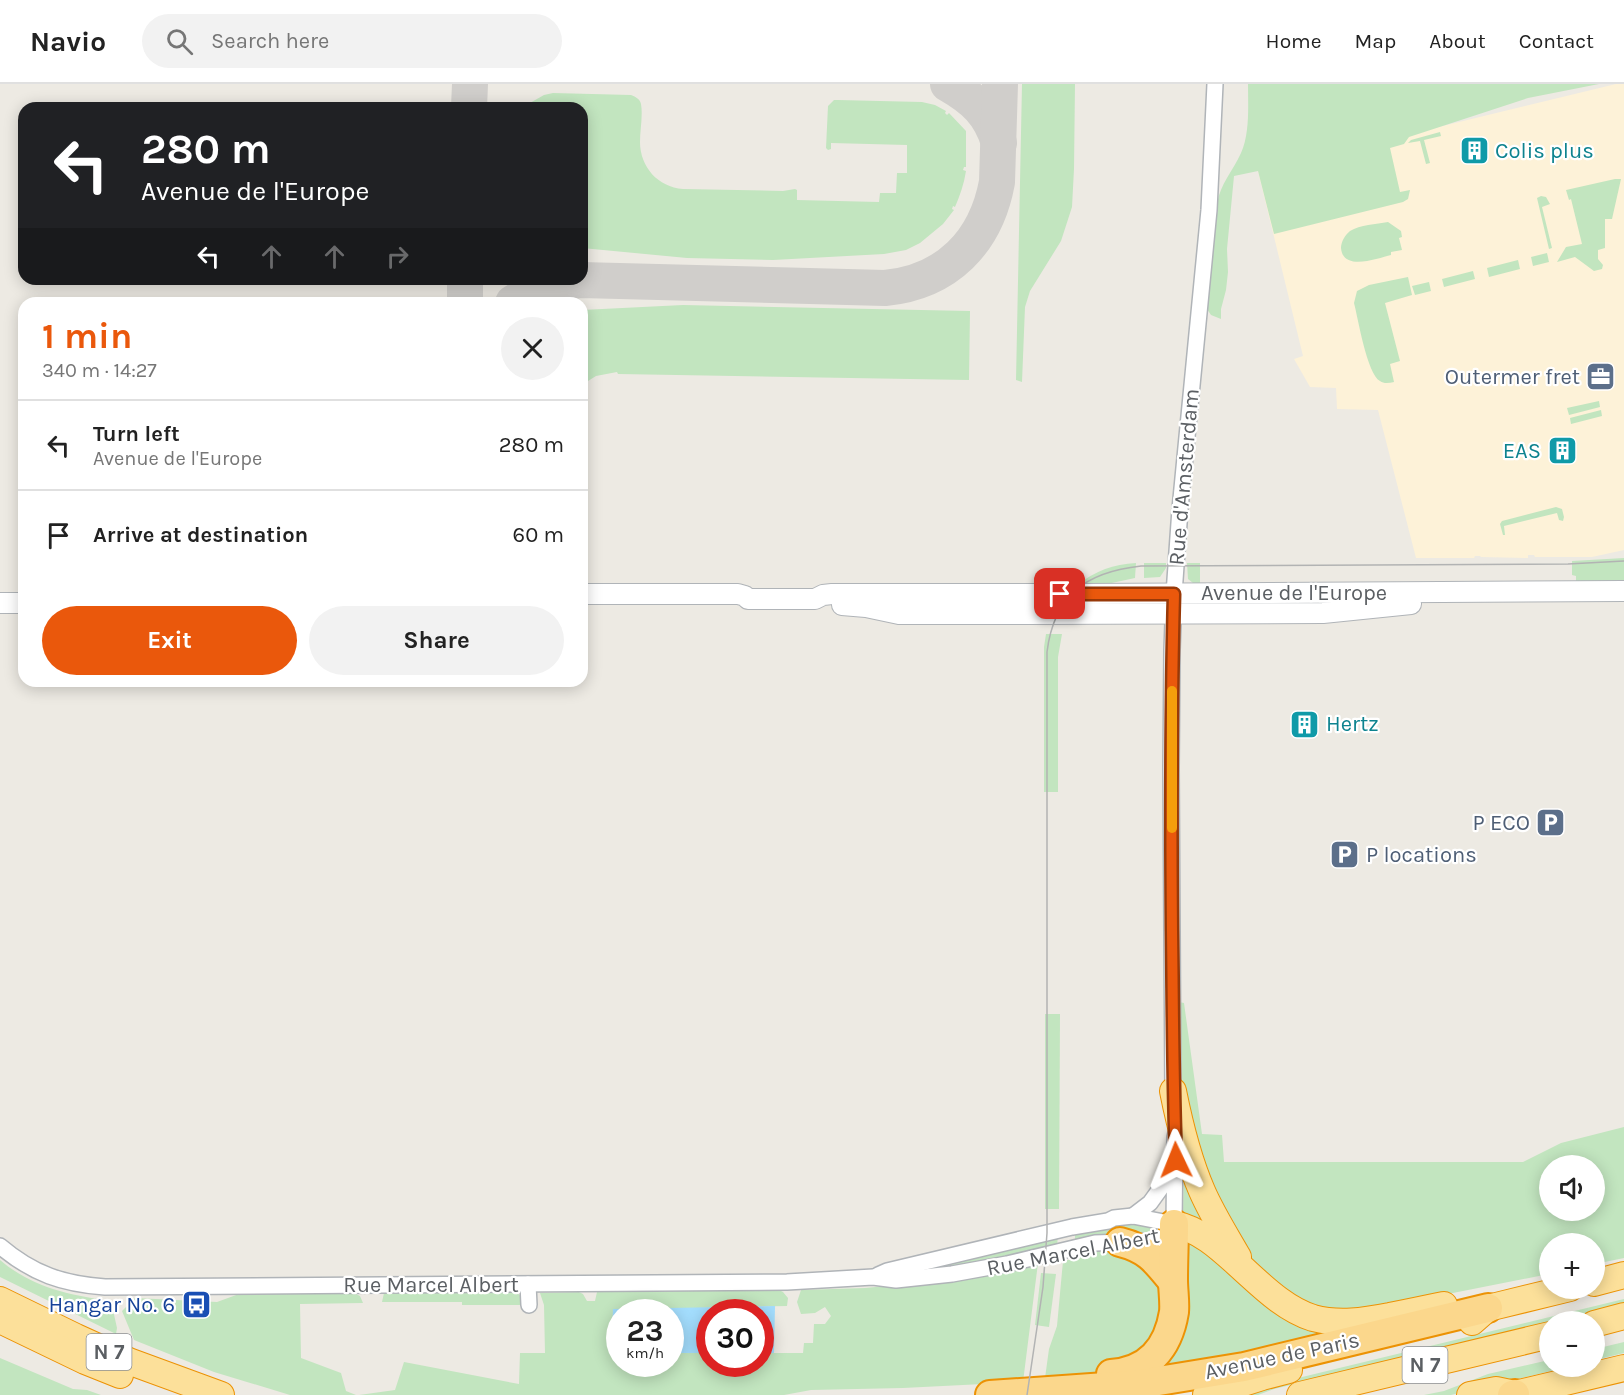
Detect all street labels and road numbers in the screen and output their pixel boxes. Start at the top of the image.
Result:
street label: Rue d'Amsterdam [1163,388,1205,566]
street label: Avenue de l'Europe [1201,580,1387,606]
street label: Rue Marcel Albert [984,1223,1162,1281]
street label: Rue Marcel Albert [343,1272,519,1298]
street label: Avenue de Paris [1202,1327,1362,1385]
road number: N 7 [86,1334,132,1370]
road number: N 7 [1402,1347,1448,1383]

